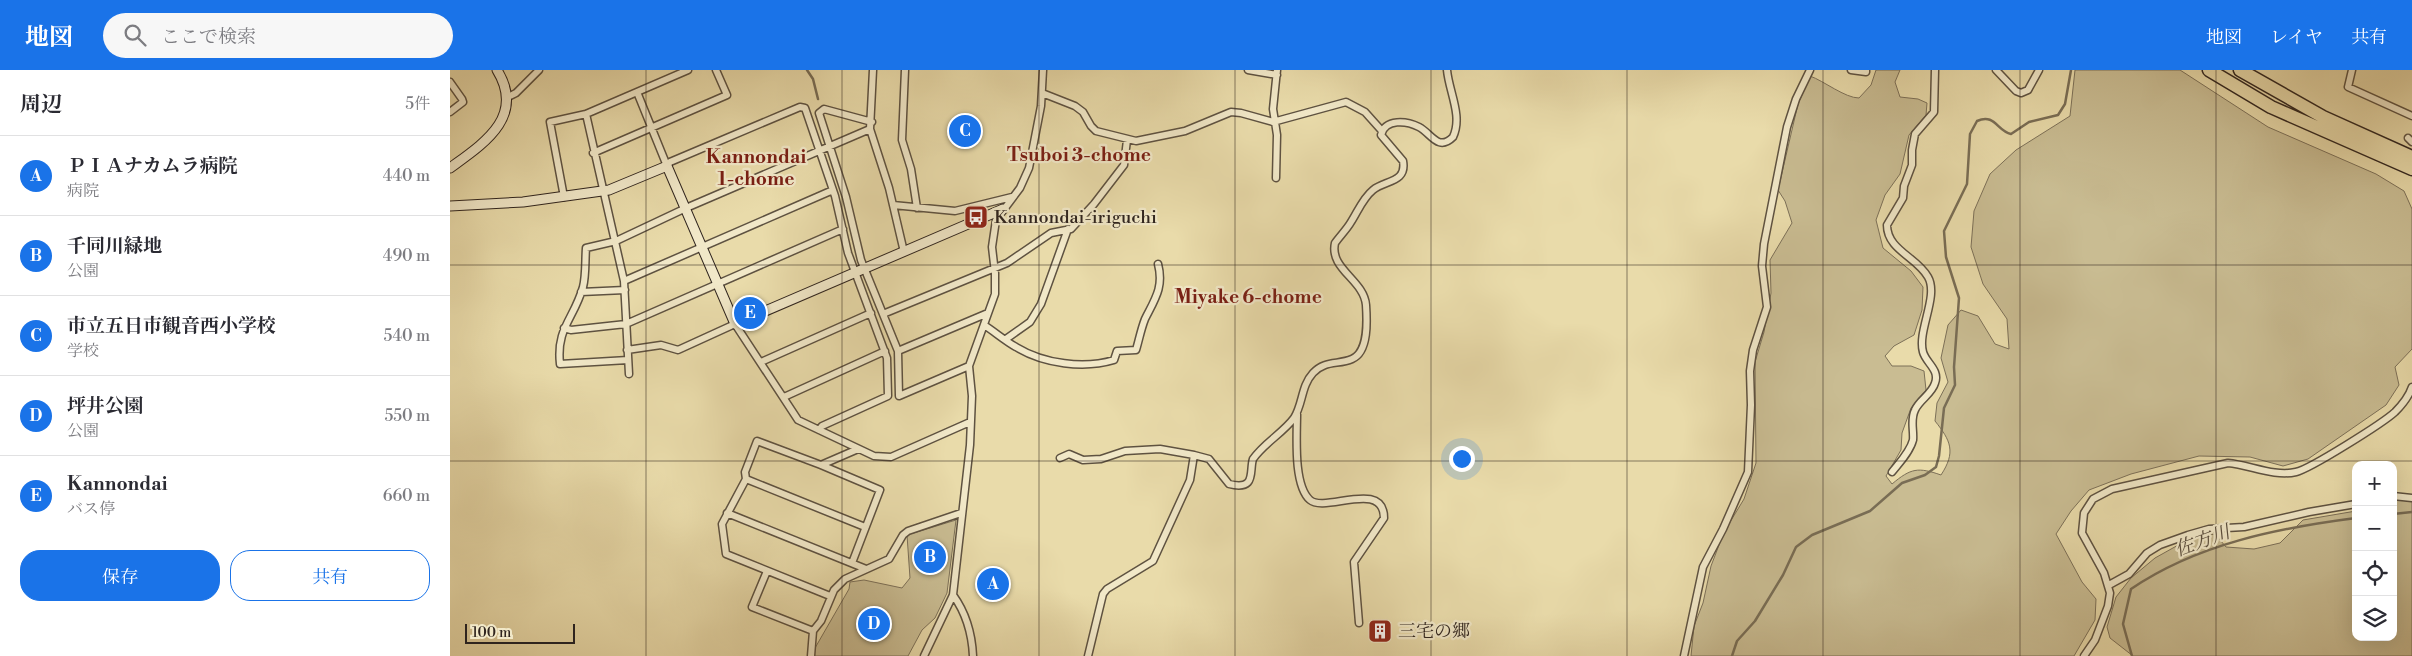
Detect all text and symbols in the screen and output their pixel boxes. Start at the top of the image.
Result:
search box [103,13,453,58]
icon: search [121,21,149,49]
text: 地図 [25,23,73,53]
text: ここで検索 [161,25,256,49]
text: 地図 [2206,26,2242,49]
text: レイヤ [2270,26,2323,49]
text: 共有 [2351,26,2387,49]
text: 周辺 [20,92,62,118]
text: 5件 [405,94,430,114]
pin: C [949,112,981,150]
district label: Tsuboi 3-chome [1007,143,1151,167]
district label: Kannondai 1-chome [706,145,806,191]
text: ＰＩＡナカムラ病院 [67,154,238,178]
text: A [30,166,42,186]
text: 440 m [383,166,430,186]
text: 病院 [67,181,99,201]
bus stop icon: Kannondai-iriguchi [963,204,989,230]
place label: Kannondai-iriguchi [994,206,1157,229]
text: 千同川緑地 [67,234,162,258]
text: B [30,246,42,266]
text: 490 m [383,246,430,266]
text: 公園 [67,261,99,281]
district label: Miyake 6-chome [1174,285,1322,309]
pin: E [734,294,766,332]
text: 市立五日市観音西小学校 [67,314,276,338]
text: C [30,326,42,346]
text: 540 m [383,326,430,346]
text: 学校 [67,341,99,361]
text: 坪井公園 [67,394,143,418]
text: D [30,406,42,426]
text: 550 m [384,406,430,426]
text: 公園 [67,421,99,441]
your location [1449,446,1475,472]
map controls [2352,461,2397,641]
button: + [2352,461,2397,506]
text: Kannondai [67,472,168,496]
text: E [30,486,42,506]
text: 660 m [383,486,430,506]
text: バス停 [67,499,115,519]
button: − [2352,506,2397,551]
water label: 佐方川 [2171,519,2235,562]
pin: B [914,538,946,576]
button: 保存 [20,550,220,601]
button: 共有 [230,550,430,601]
button: locate [2352,551,2397,596]
pin: A [977,565,1009,603]
button: layers [2352,596,2397,641]
pin: D [858,605,890,643]
building icon: 三宅の郷 [1367,618,1393,644]
place label: 三宅の郷 [1398,620,1470,643]
scale bar [465,621,575,644]
text: 100 m [472,624,511,642]

